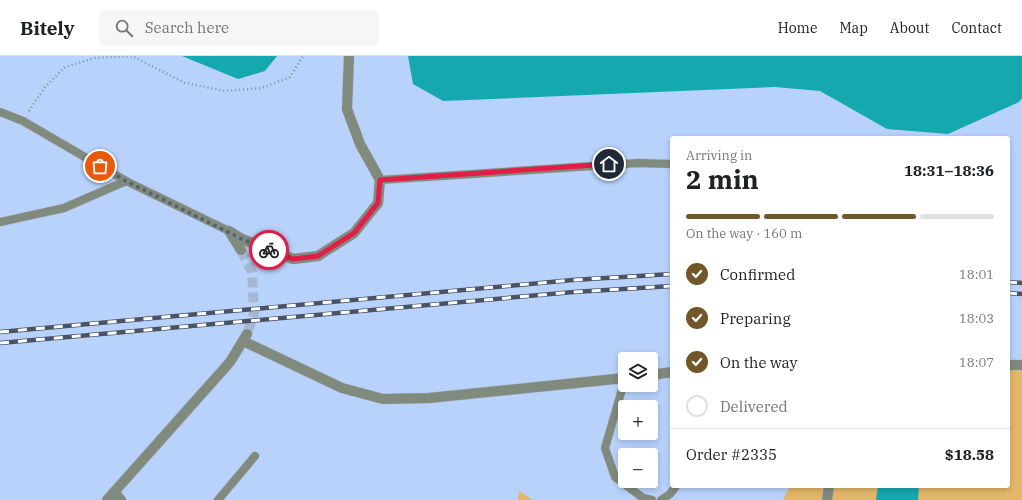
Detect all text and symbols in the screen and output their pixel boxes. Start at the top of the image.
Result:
search box [99,10,379,46]
text: Bitely [20,16,75,40]
icon: search [113,17,135,39]
text: Search here [145,18,229,37]
text: Home [778,19,817,37]
text: Map [839,19,868,37]
text: About [890,19,929,37]
text: Contact [951,19,1002,37]
pin [592,147,626,181]
text: Arriving in [686,147,752,164]
pin [83,149,117,183]
icon: home [598,153,620,175]
icon: bag [89,155,111,177]
text: 18:31–18:36 [904,161,994,180]
text: 2 min [686,162,759,196]
text: On the way · 160 m [686,225,802,242]
courier [249,230,289,270]
icon: bike [258,239,280,261]
icon: check [686,263,708,285]
text: Confirmed [720,265,795,284]
text: 18:01 [959,266,994,283]
icon: check [686,307,708,329]
text: Preparing [720,309,791,328]
text: 18:03 [959,310,994,327]
icon: check [686,351,708,373]
map controls [618,352,658,488]
button: layers [618,352,658,392]
text: On the way [720,353,798,372]
text: 18:07 [959,354,994,371]
text: Delivered [720,397,788,416]
button: + [618,400,658,440]
text: Order #2335 [686,445,777,464]
text: $18.58 [945,445,994,464]
button: − [618,448,658,488]

